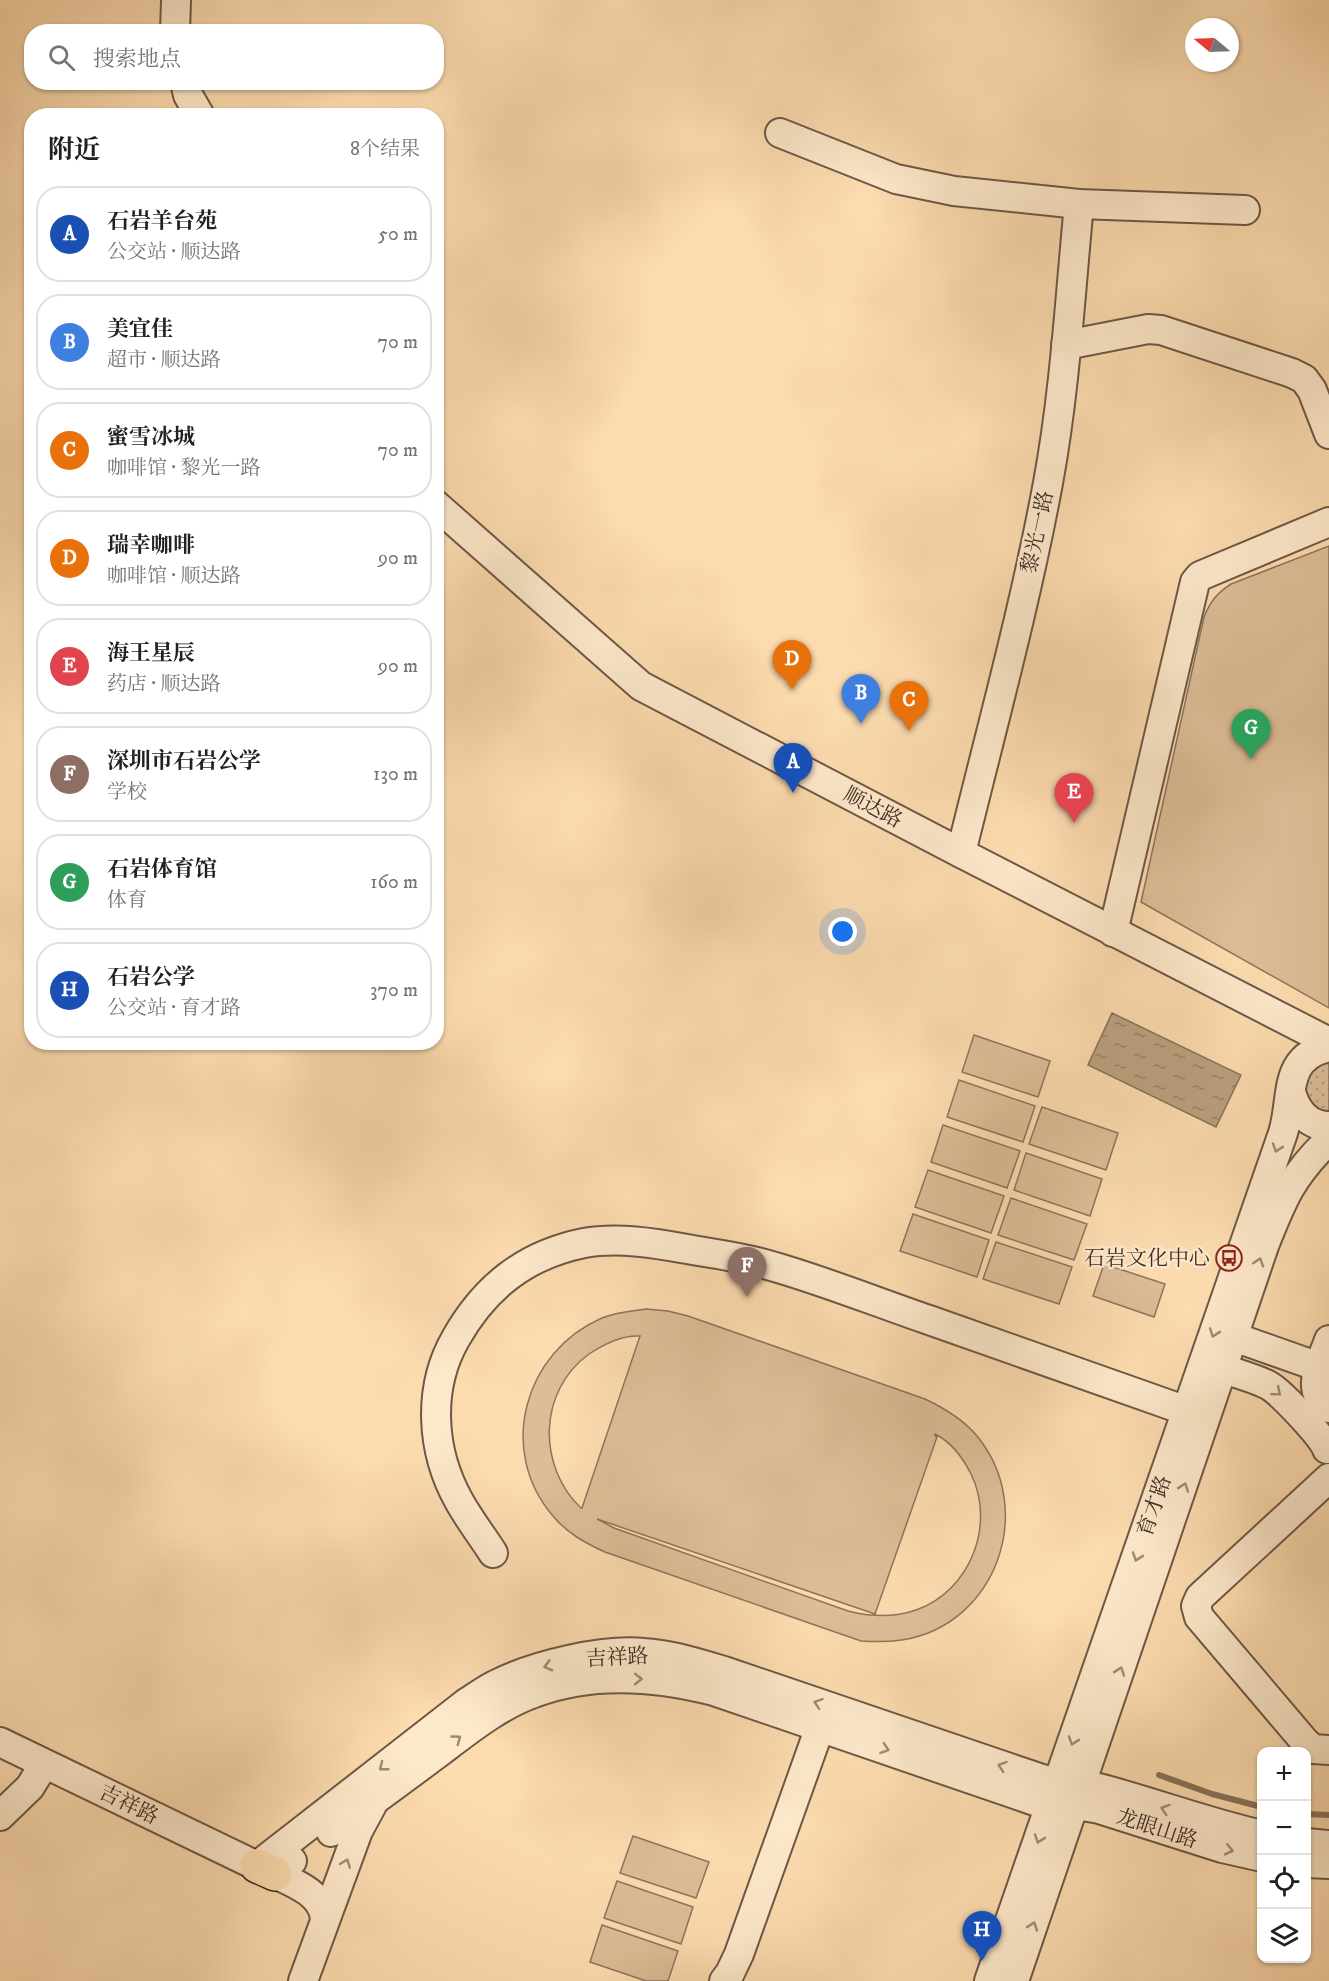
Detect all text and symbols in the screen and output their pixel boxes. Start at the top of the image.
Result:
north arrow [1185,18,1239,72]
search box [24,24,444,90]
icon: search [45,41,78,74]
text: 搜索地点 [93,46,181,73]
text: 附近 [48,134,100,167]
text: 8个结果 [350,137,420,162]
text: 石岩羊台苑 [107,208,217,235]
text: A [63,222,76,247]
text: 50 m [378,222,418,247]
text: 公交站 · 顺达路 [107,240,240,265]
text: 美宜佳 [107,316,173,343]
text: B [63,330,76,355]
text: 70 m [377,330,418,355]
text: 超市 · 顺达路 [107,348,220,373]
text: 蜜雪冰城 [107,424,195,451]
text: C [63,438,76,463]
text: 70 m [377,438,418,463]
text: 咖啡馆 · 黎光一路 [107,456,260,481]
street label: 黎光一路 [1017,488,1059,576]
text: 瑞幸咖啡 [107,532,195,559]
text: D [62,546,77,571]
text: 90 m [378,546,418,571]
text: 咖啡馆 · 顺达路 [107,564,240,589]
text: 海王星辰 [107,640,195,667]
pin: D [772,640,812,690]
text: E [62,654,77,679]
text: 90 m [378,654,418,679]
text: 药店 · 顺达路 [107,672,220,697]
pin: B [842,674,880,724]
pin: C [890,682,928,731]
pin: G [1232,710,1270,759]
pin: A [774,744,812,793]
text: 深圳市石岩公学 [107,748,261,775]
text: F [63,762,76,787]
text: 130 m [373,762,418,787]
pin: E [1054,774,1094,823]
text: 学校 [107,780,147,805]
street label: 顺达路 [839,782,906,834]
text: 石岩体育馆 [107,856,217,883]
text: G [63,870,76,895]
text: 160 m [370,870,418,895]
text: 体育 [107,888,147,913]
your location [828,917,857,946]
text: 石岩公学 [107,964,195,991]
text: H [61,978,78,1003]
text: 370 m [370,978,418,1003]
text: 公交站 · 育才路 [107,996,240,1021]
one-way arrow [1272,1142,1285,1153]
bus stop icon: 石岩文化中心 [1214,1243,1244,1273]
place label: 石岩文化中心 [1084,1246,1210,1272]
pin: F [728,1248,766,1297]
one-way arrow [1252,1257,1264,1268]
one-way arrow [1209,1327,1222,1338]
one-way arrow [1270,1385,1281,1396]
street label: 育才路 [1132,1472,1177,1540]
one-way arrow [1176,1482,1189,1493]
one-way arrow [1132,1551,1144,1562]
street label: 吉祥路 [585,1643,649,1673]
one-way arrow [543,1659,553,1672]
one-way arrow [1113,1666,1126,1677]
one-way arrow [633,1672,642,1685]
one-way arrow [813,1698,824,1711]
one-way arrow [451,1735,462,1746]
one-way arrow [1068,1735,1081,1746]
one-way arrow [879,1742,890,1755]
map controls [1257,1747,1311,1963]
button: + [1257,1747,1311,1801]
one-way arrow [379,1760,390,1771]
one-way arrow [997,1761,1008,1773]
street label: 吉祥路 [95,1779,163,1830]
button: − [1257,1801,1311,1855]
one-way arrow [1160,1803,1171,1816]
street label: 龙眼山路 [1113,1804,1201,1854]
one-way arrow [1034,1833,1047,1844]
one-way arrow [1224,1842,1234,1855]
button: locate [1257,1855,1311,1909]
one-way arrow [339,1858,351,1869]
button: layers [1257,1909,1311,1963]
pin: H [962,1912,1002,1961]
one-way arrow [1025,1921,1038,1932]

